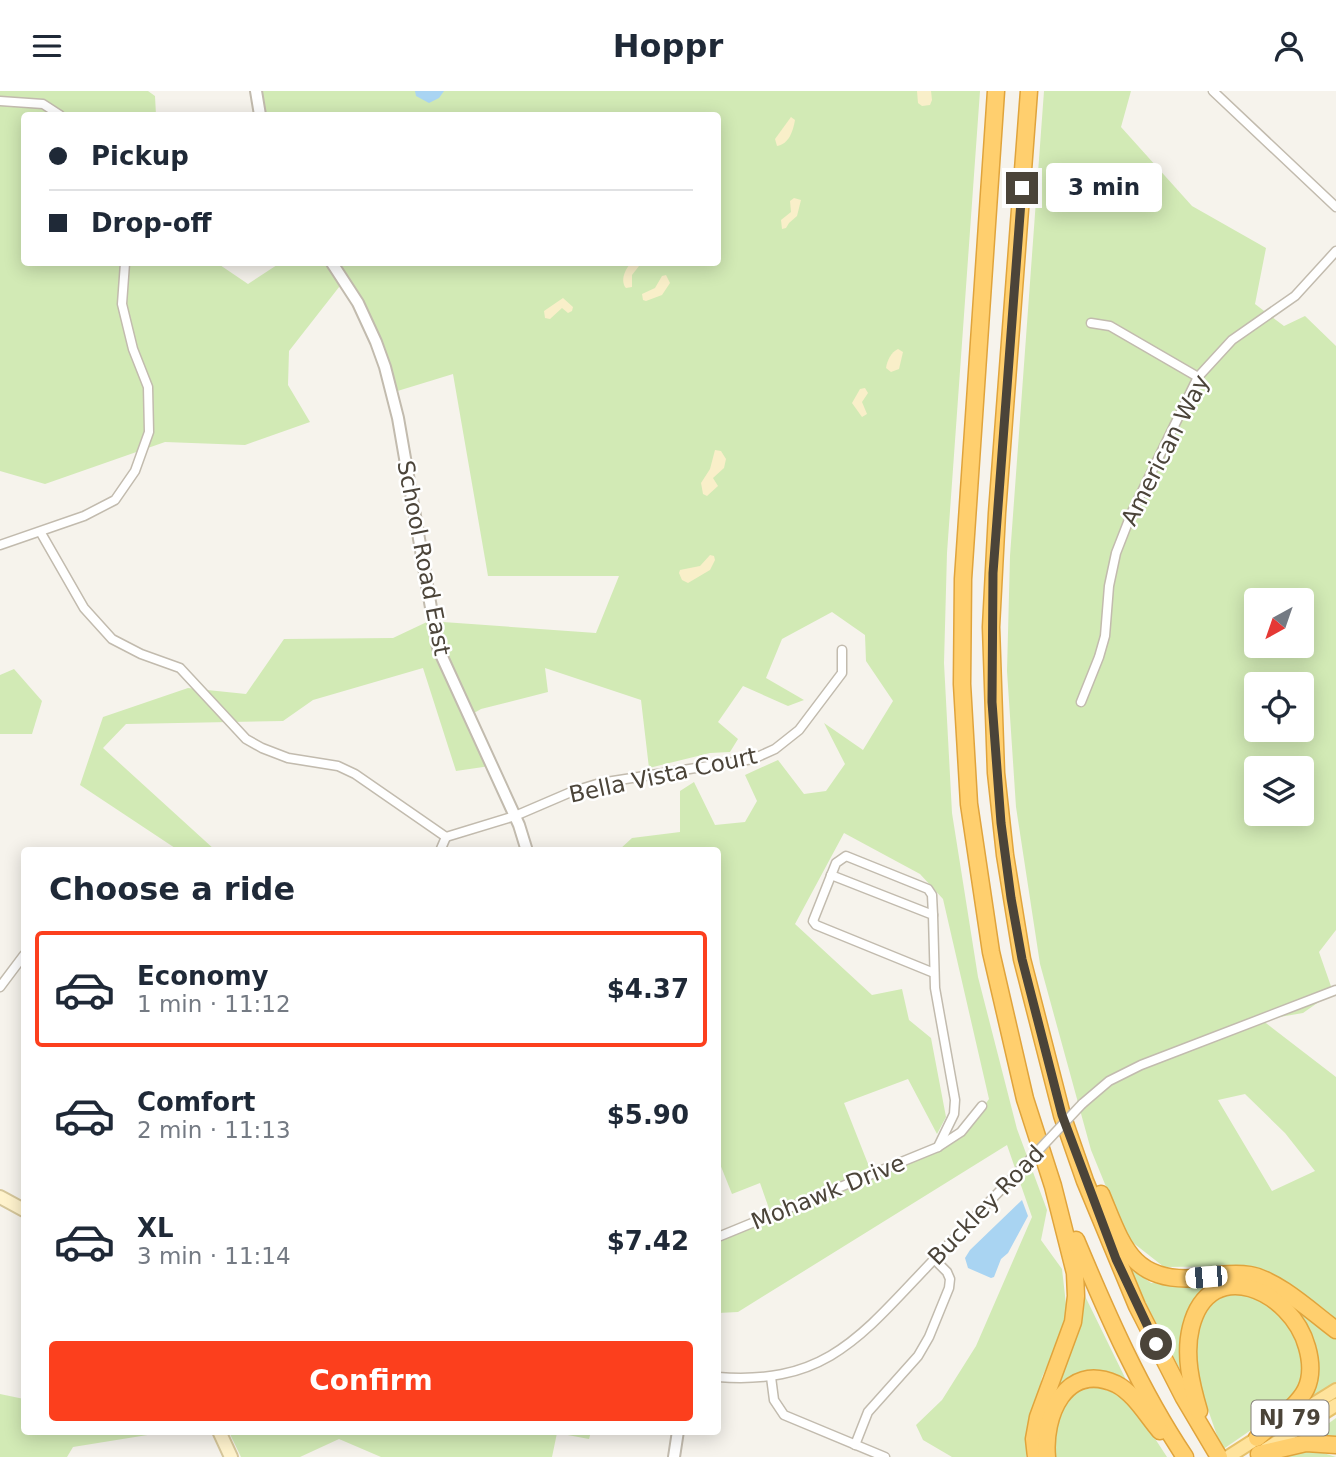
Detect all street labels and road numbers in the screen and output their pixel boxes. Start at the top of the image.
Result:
street label: American Way [1116,370,1214,530]
street label: School Road East [392,458,456,658]
street label: Bella Vista Court [567,742,759,808]
street label: Buckley Road [923,1140,1049,1270]
street label: Mohawk Drive [747,1149,909,1235]
road number: NJ 79 [1252,1401,1328,1435]

